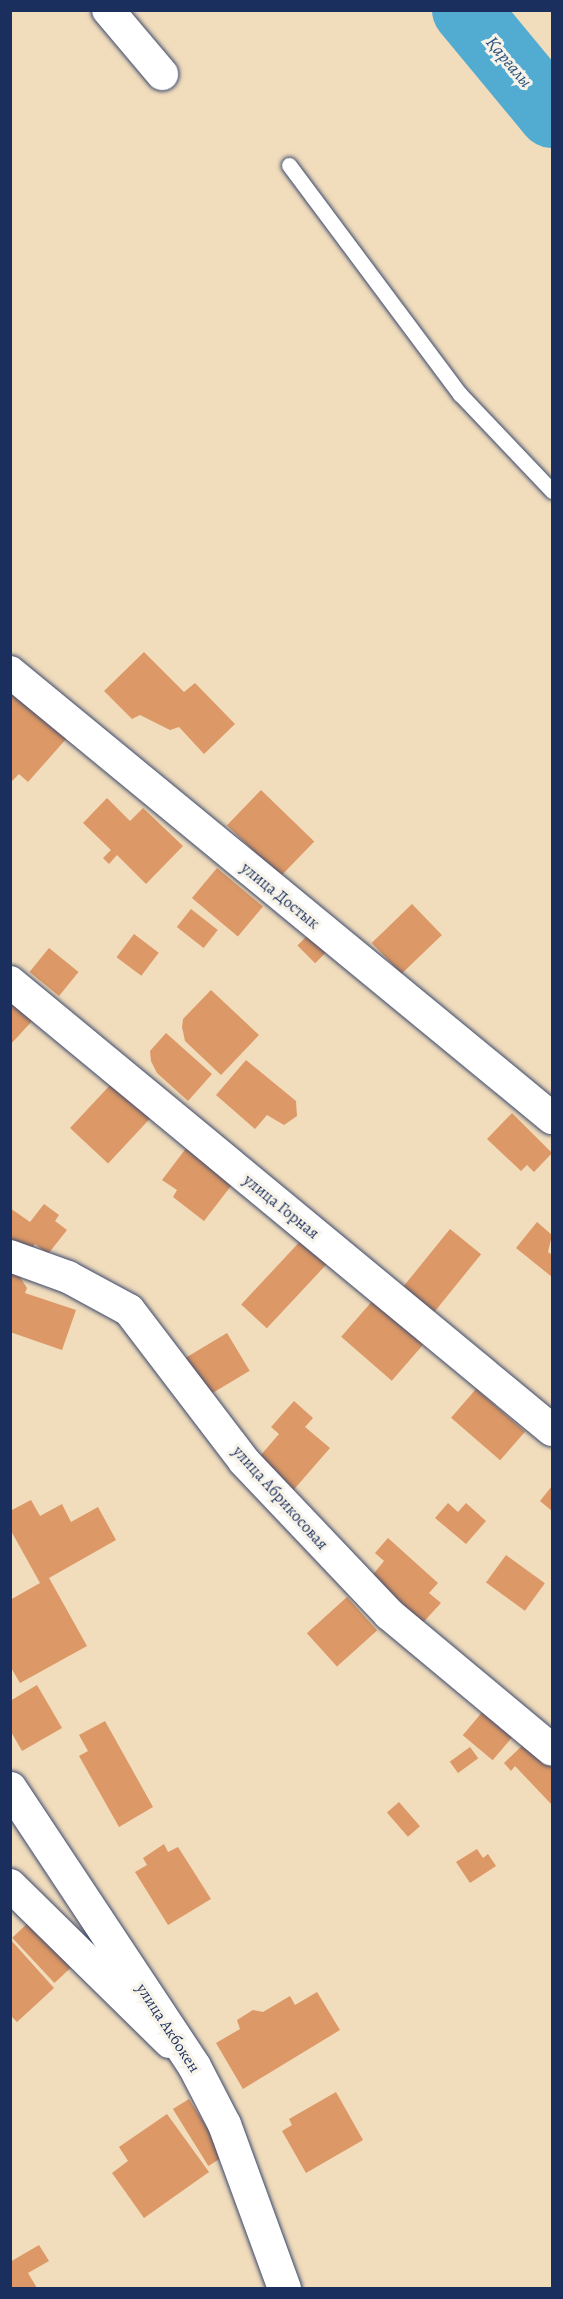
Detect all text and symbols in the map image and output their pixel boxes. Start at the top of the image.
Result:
water label: Қарғалы [481,32,537,92]
street label: улица Достык [237,859,323,933]
street label: улица Горная [239,1171,323,1243]
street label: улица Абрикосовая [228,1442,332,1554]
street label: улица Акбокен [132,1980,204,2076]

